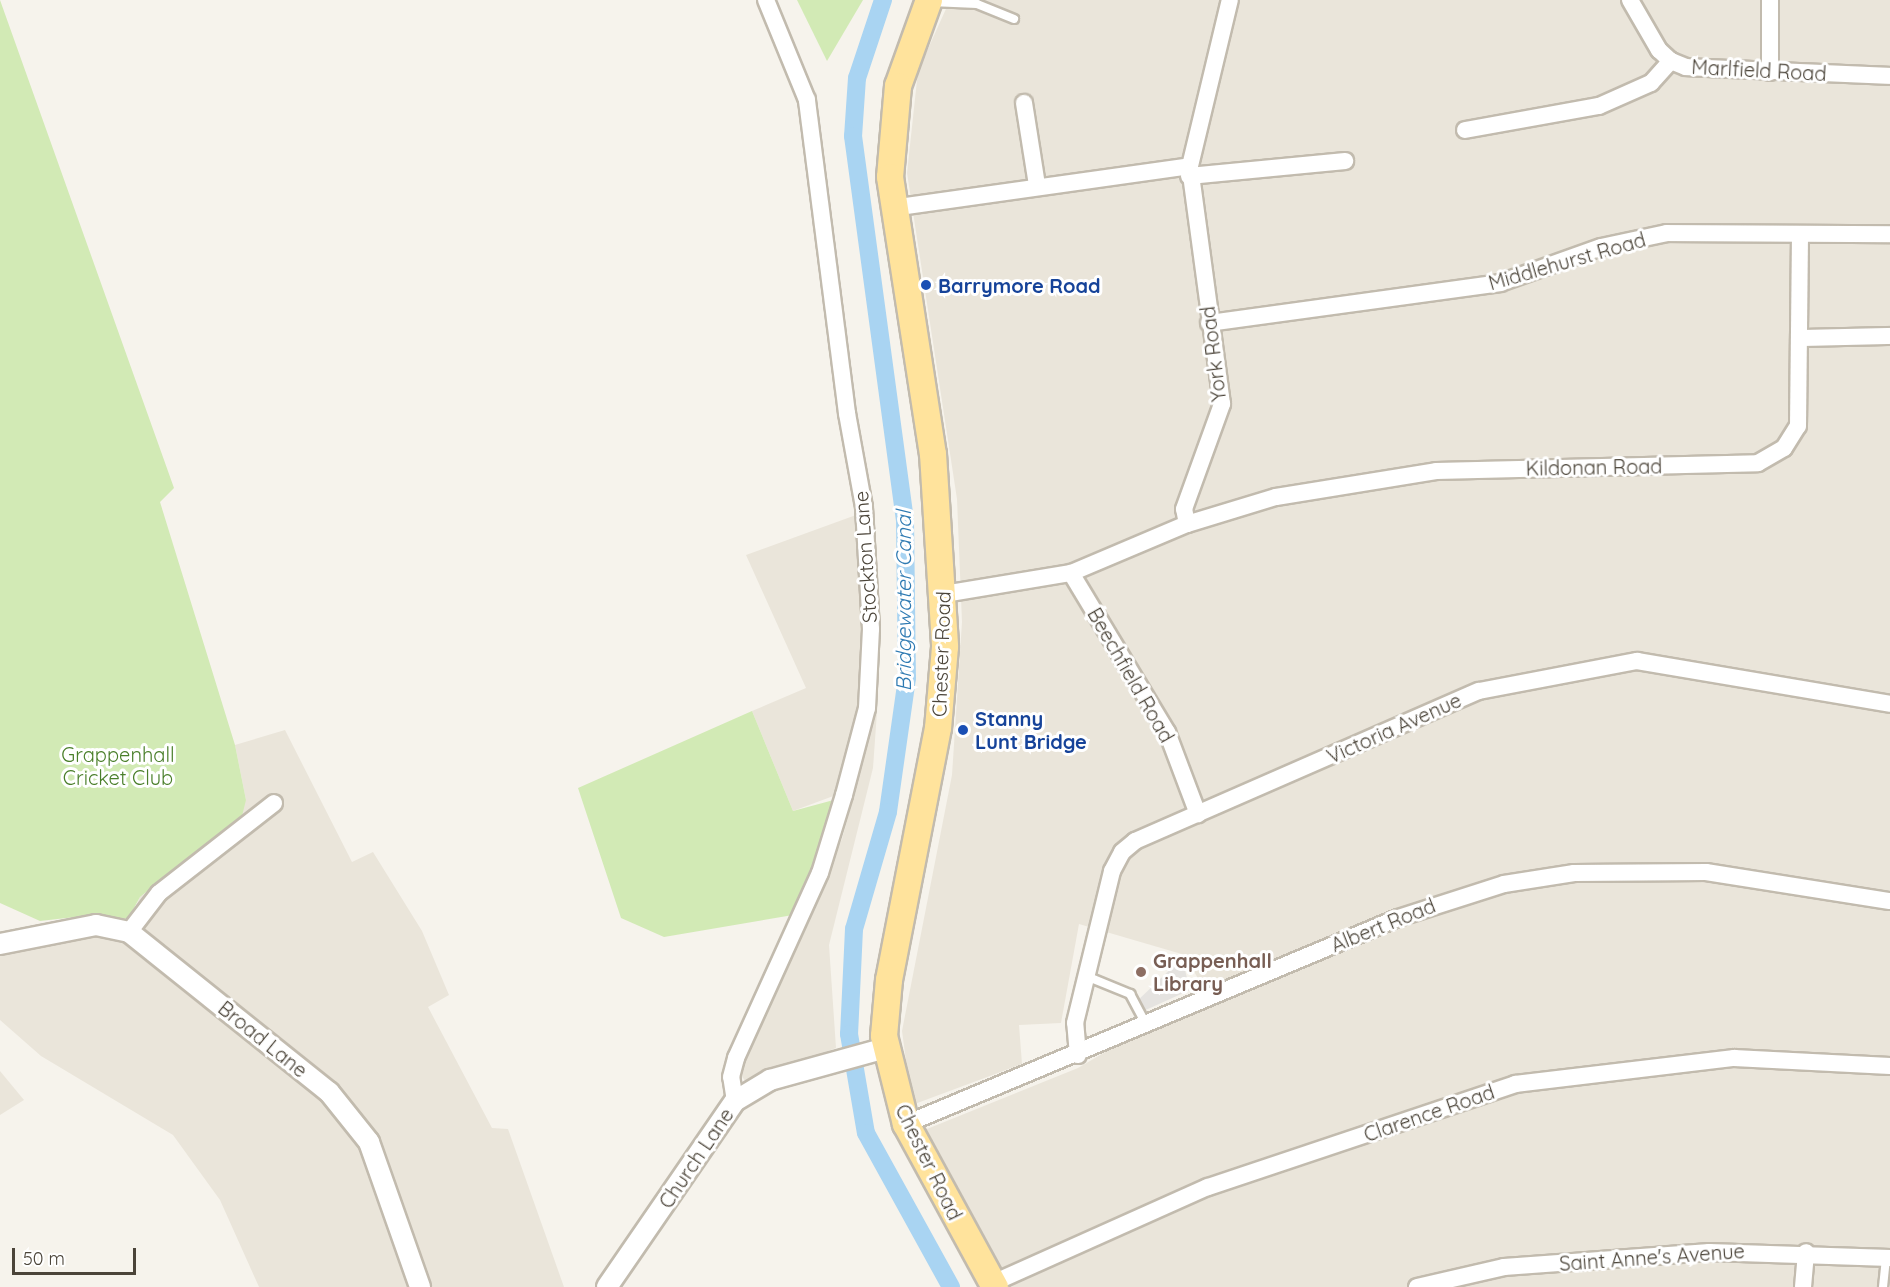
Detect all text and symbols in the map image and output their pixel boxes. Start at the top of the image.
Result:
street label: Marlfield Road [1691,54,1827,86]
street label: Middlehurst Road [1486,227,1648,295]
place label: Barrymore Road [938,273,1101,297]
marker: Barrymore Road [919,278,933,292]
street label: York Road [1195,305,1231,403]
street label: Kildonan Road [1525,454,1663,480]
street label: Stockton Lane [848,490,882,624]
water label: Bridgewater Canal [890,511,916,691]
street label: Chester Road [927,591,955,717]
street label: Beechfield Road [1083,603,1179,747]
street label: Victoria Avenue [1323,688,1465,768]
place label: Stanny Lunt Bridge [975,706,1087,753]
marker: Stanny Lunt Bridge [956,723,970,737]
park label: Grappenhall Cricket Club [61,742,175,789]
street label: Albert Road [1327,893,1439,957]
place label: Grappenhall Library [1153,948,1272,995]
marker: Grappenhall Library [1134,965,1148,979]
street label: Broad Lane [214,996,312,1082]
street label: Clarence Road [1360,1079,1498,1147]
street label: Chester Road [891,1100,967,1224]
street label: Church Lane [654,1103,738,1213]
scale bar [15,1236,140,1274]
street label: Saint Anne's Avenue [1558,1239,1746,1275]
text: 50 m [23,1247,65,1270]

